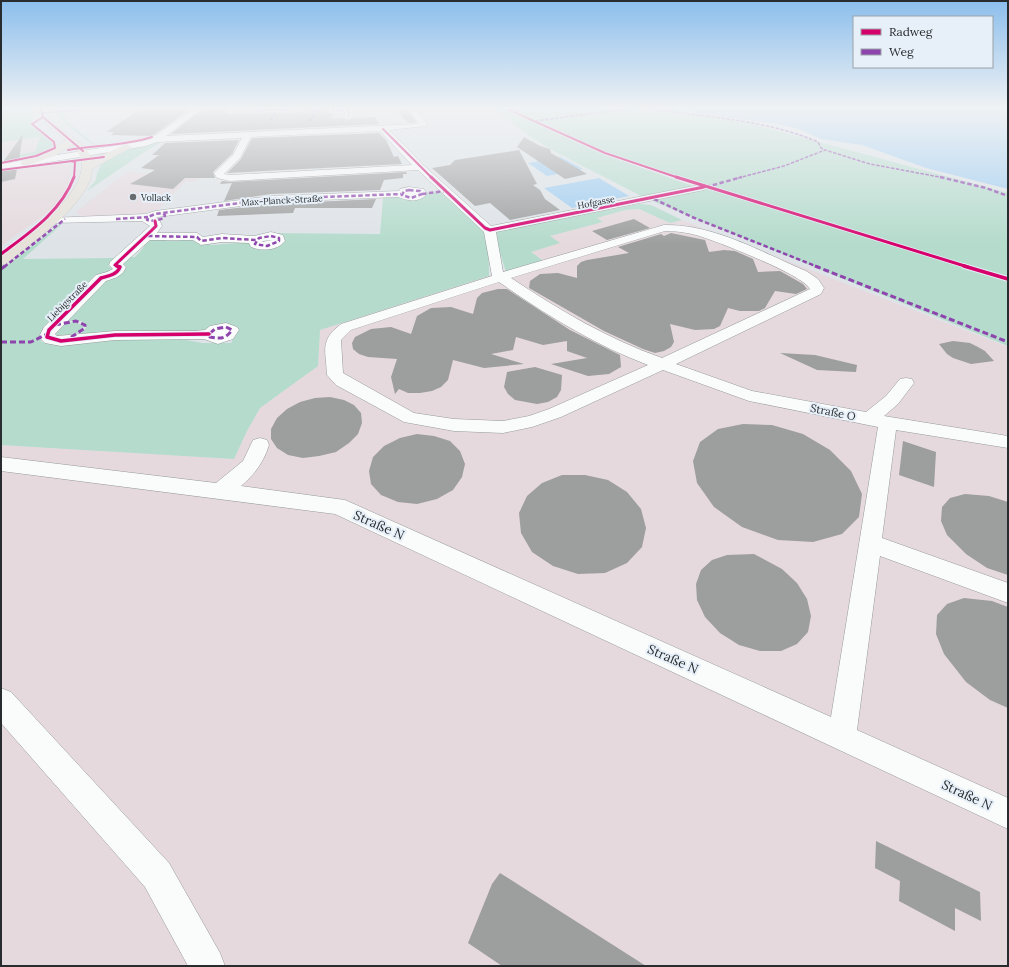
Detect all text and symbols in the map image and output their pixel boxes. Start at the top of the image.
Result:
legend [853,16,993,68]
text: Radweg [889,24,933,39]
text: Weg [889,44,914,59]
marker: Vollack [128,192,138,202]
place label: Vollack [140,192,171,203]
street label: Max-Planck-Straße [241,192,323,208]
street label: Hofgasse [576,193,616,211]
street label: Liebigstraße [45,278,90,323]
street label: Straße O [809,401,857,423]
street label: Straße N [351,506,407,544]
street label: Straße N [645,640,701,678]
street label: Straße N [939,776,995,814]

